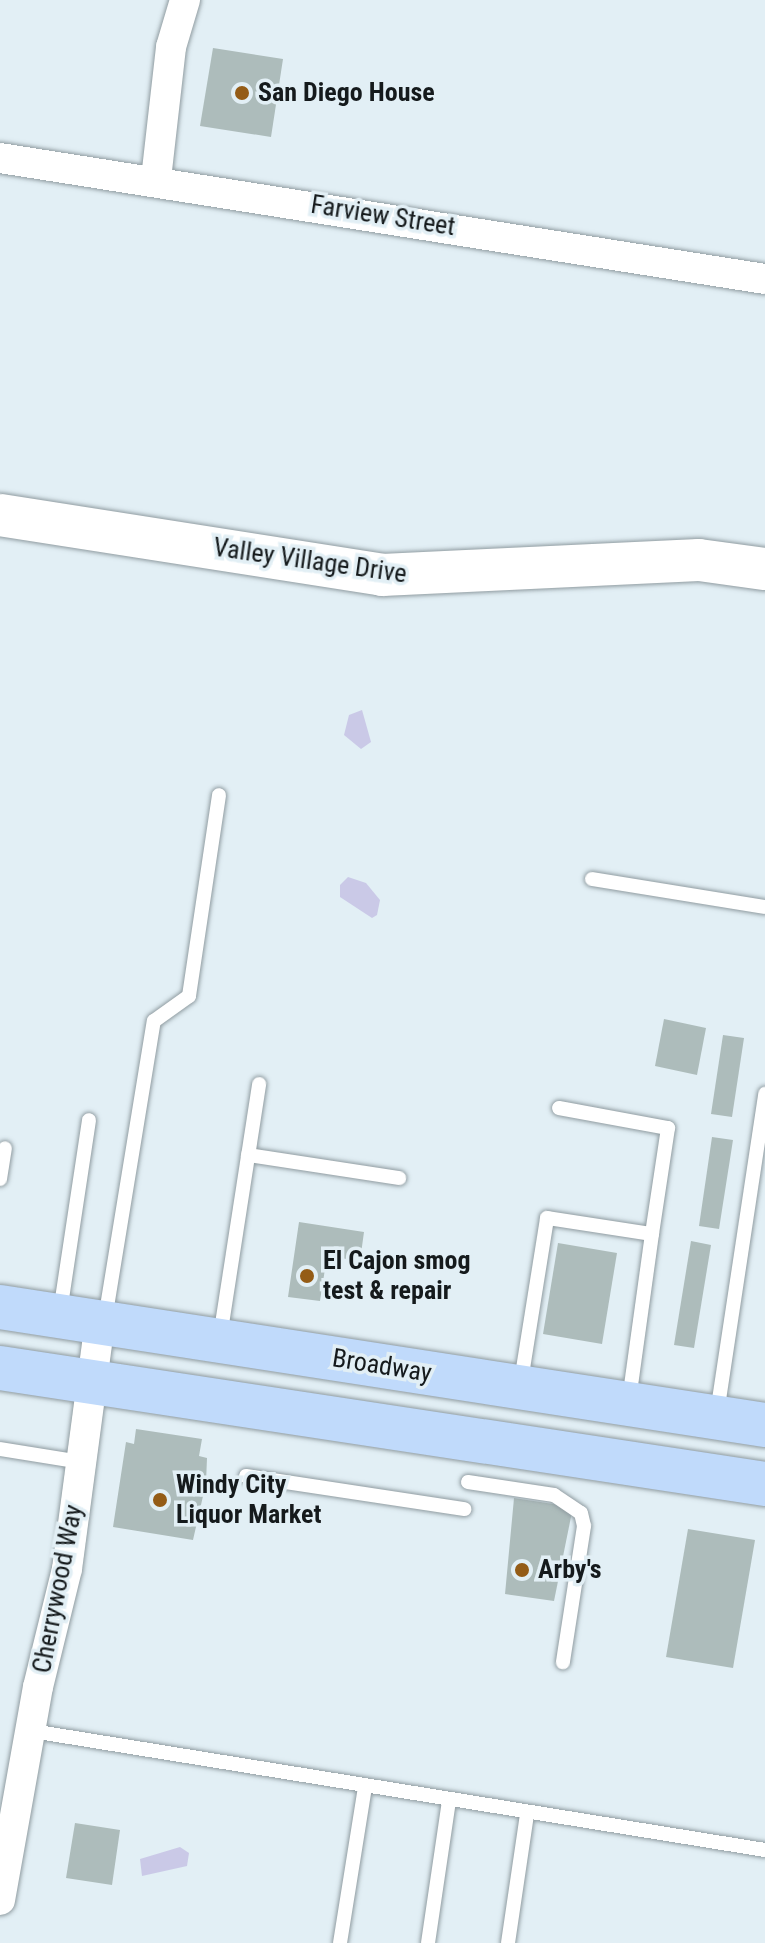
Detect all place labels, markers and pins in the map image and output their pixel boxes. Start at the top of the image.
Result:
place label: San Diego House [258,77,435,109]
marker: San Diego House [233,84,251,102]
place label: El Cajon smog test & repair [323,1245,471,1306]
marker: El Cajon smog test & repair [298,1267,316,1285]
place label: Windy City Liquor Market [176,1469,321,1530]
marker: Windy City Liquor Market [151,1491,169,1509]
place label: Arby's [538,1554,601,1586]
marker: Arby's [513,1561,531,1579]

